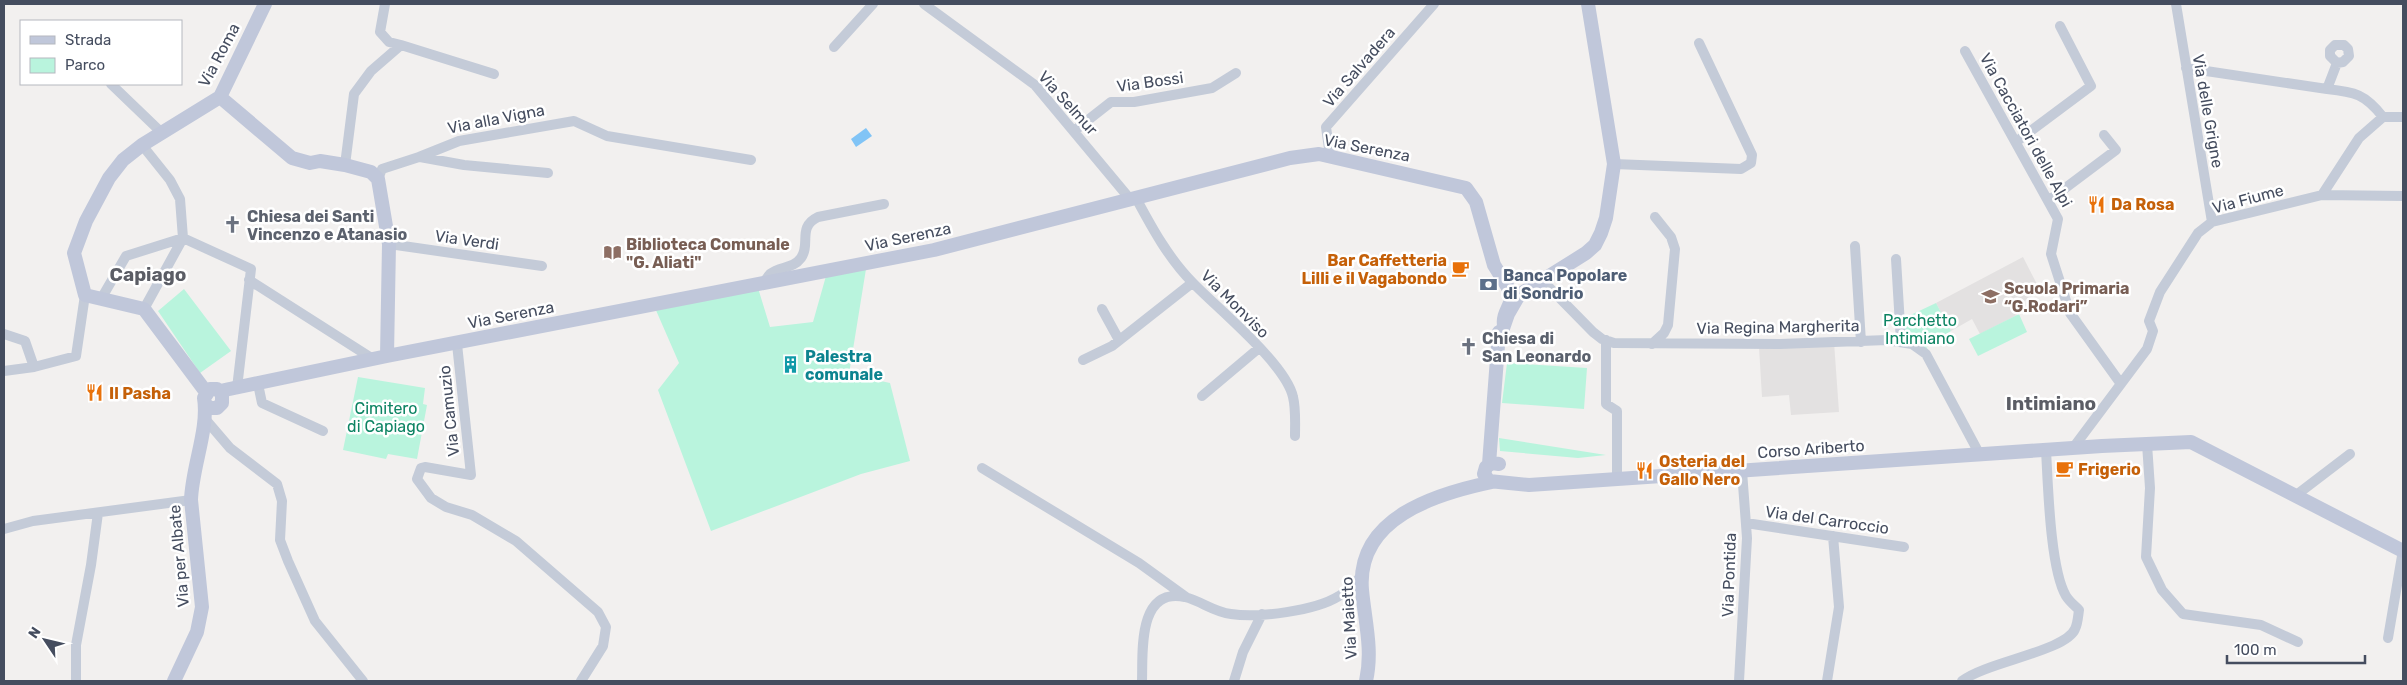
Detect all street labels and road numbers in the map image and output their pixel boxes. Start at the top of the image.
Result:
street label: Via Roma [194,20,244,90]
street label: Via Salvadera [1319,23,1399,111]
street label: Via Cacciatori delle Alpi [1976,50,2076,210]
street label: Via delle Grigne [2189,53,2227,169]
street label: Via Selmur [1034,67,1102,139]
street label: Via Bossi [1115,68,1185,96]
street label: Via alla Vigna [446,100,546,138]
street label: Via Serenza [1322,130,1412,166]
street label: Via Fiume [2210,180,2286,218]
street label: Via Serenza [863,219,953,255]
street label: Via Verdi [434,226,500,254]
street label: Via Monviso [1197,266,1273,342]
street label: Via Serenza [466,297,556,333]
street label: Via Regina Margherita [1696,316,1860,338]
street label: Via Camuzio [435,364,463,458]
street label: Corso Ariberto [1757,436,1865,462]
street label: Via del Carroccio [1764,502,1890,538]
street label: Via per Albate [165,504,193,608]
street label: Via Pontida [1718,532,1740,618]
street label: Via Maietto [1337,576,1361,660]

